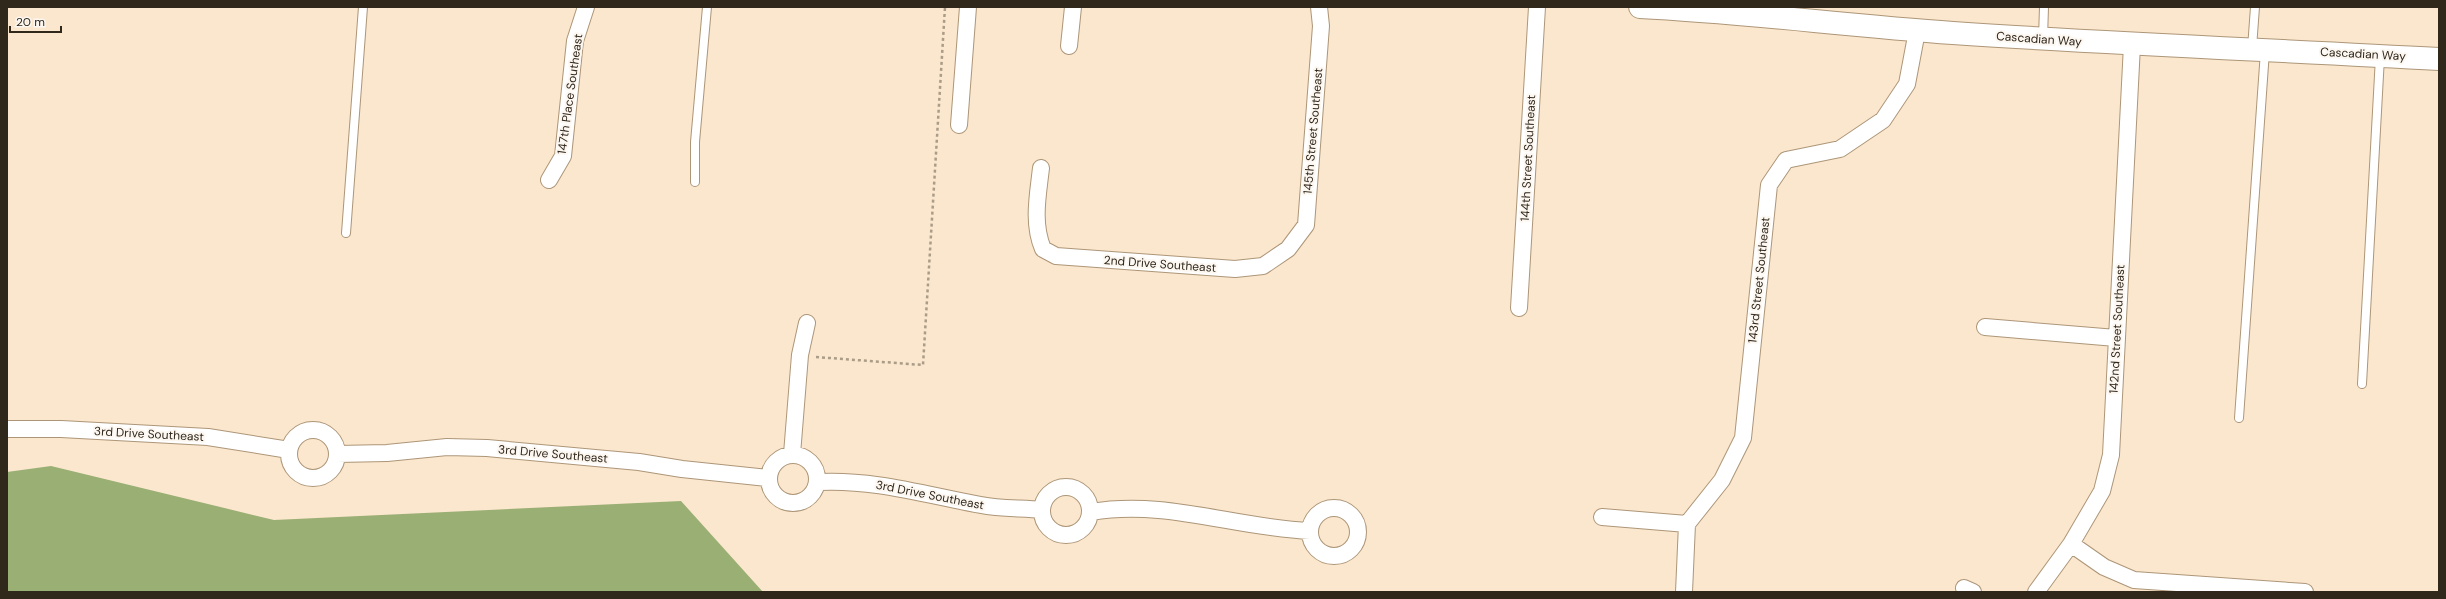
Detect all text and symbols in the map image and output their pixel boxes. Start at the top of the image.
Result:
scale bar [10,8,61,34]
text: 20 m [16,14,45,30]
street label: Cascadian Way [1996,28,2083,50]
street label: 147th Place Southeast [554,32,586,155]
street label: Cascadian Way [2320,44,2406,64]
street label: 145th Street Southeast [1300,67,1327,195]
street label: 144th Street Southeast [1517,94,1539,222]
street label: 143rd Street Southeast [1744,216,1774,344]
street label: 2nd Drive Southeast [1103,252,1217,276]
street label: 142nd Street Southeast [2106,264,2128,394]
street label: 3rd Drive Southeast [94,423,205,445]
street label: 3rd Drive Southeast [498,441,609,467]
street label: 3rd Drive Southeast [874,477,986,513]

